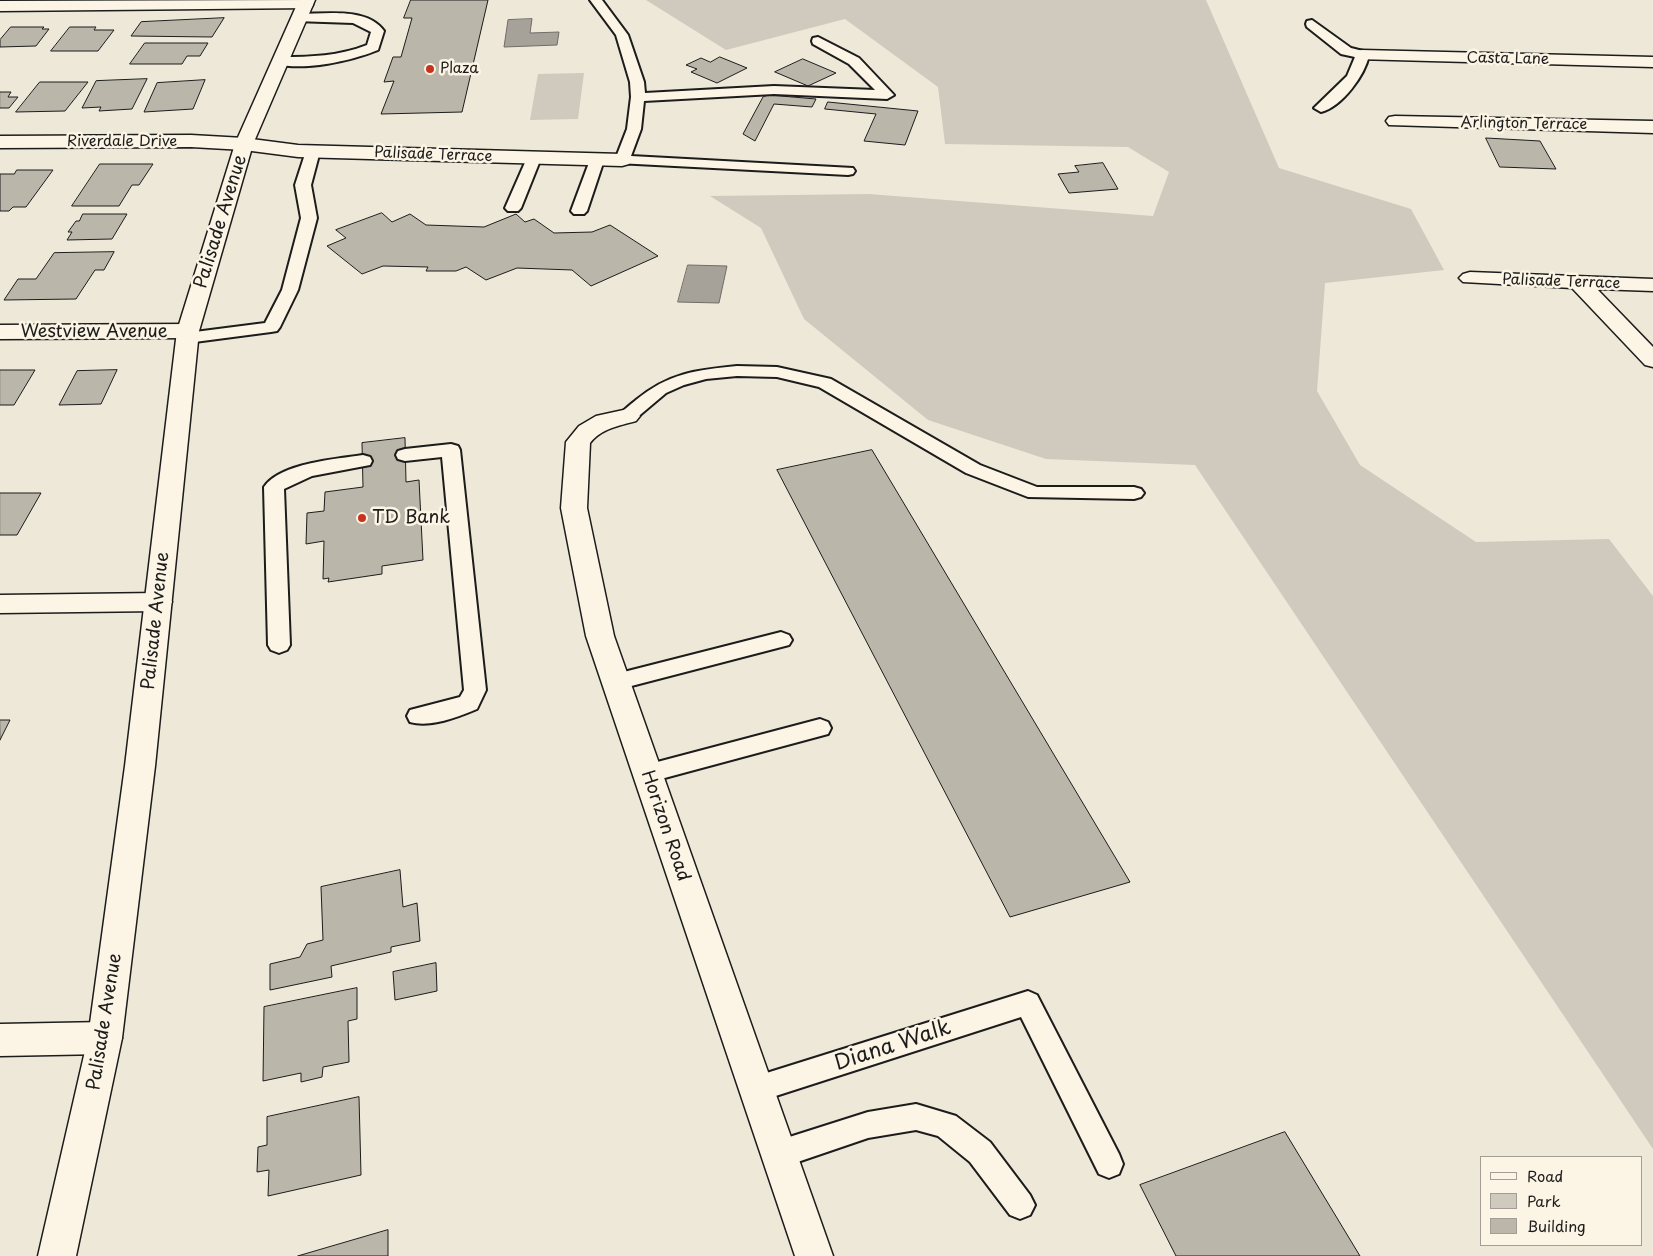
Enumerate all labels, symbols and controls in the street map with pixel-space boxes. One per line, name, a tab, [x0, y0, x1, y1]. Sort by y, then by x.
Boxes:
street label: Casta Lane	[1466, 49, 1550, 69]
place label: Plaza	[440, 60, 479, 78]
marker: Plaza	[424, 63, 436, 75]
street label: Arlington Terrace	[1461, 114, 1587, 134]
street label: Riverdale Drive	[67, 133, 177, 151]
street label: Palisade Terrace	[373, 144, 493, 166]
street label: Palisade Avenue	[190, 153, 252, 291]
street label: Palisade Terrace	[1501, 271, 1621, 293]
street label: Westview Avenue	[20, 321, 168, 343]
place label: TD Bank	[372, 507, 450, 529]
marker: TD Bank	[356, 512, 368, 524]
street label: Palisade Avenue	[138, 551, 174, 691]
street label: Horizon Road	[636, 768, 694, 884]
street label: Palisade Avenue	[83, 952, 127, 1092]
street label: Diana Walk	[832, 1015, 954, 1077]
legend	[1480, 1156, 1643, 1246]
text: Road	[1527, 1164, 1563, 1187]
text: Park	[1527, 1189, 1561, 1212]
text: Building	[1527, 1214, 1586, 1237]

